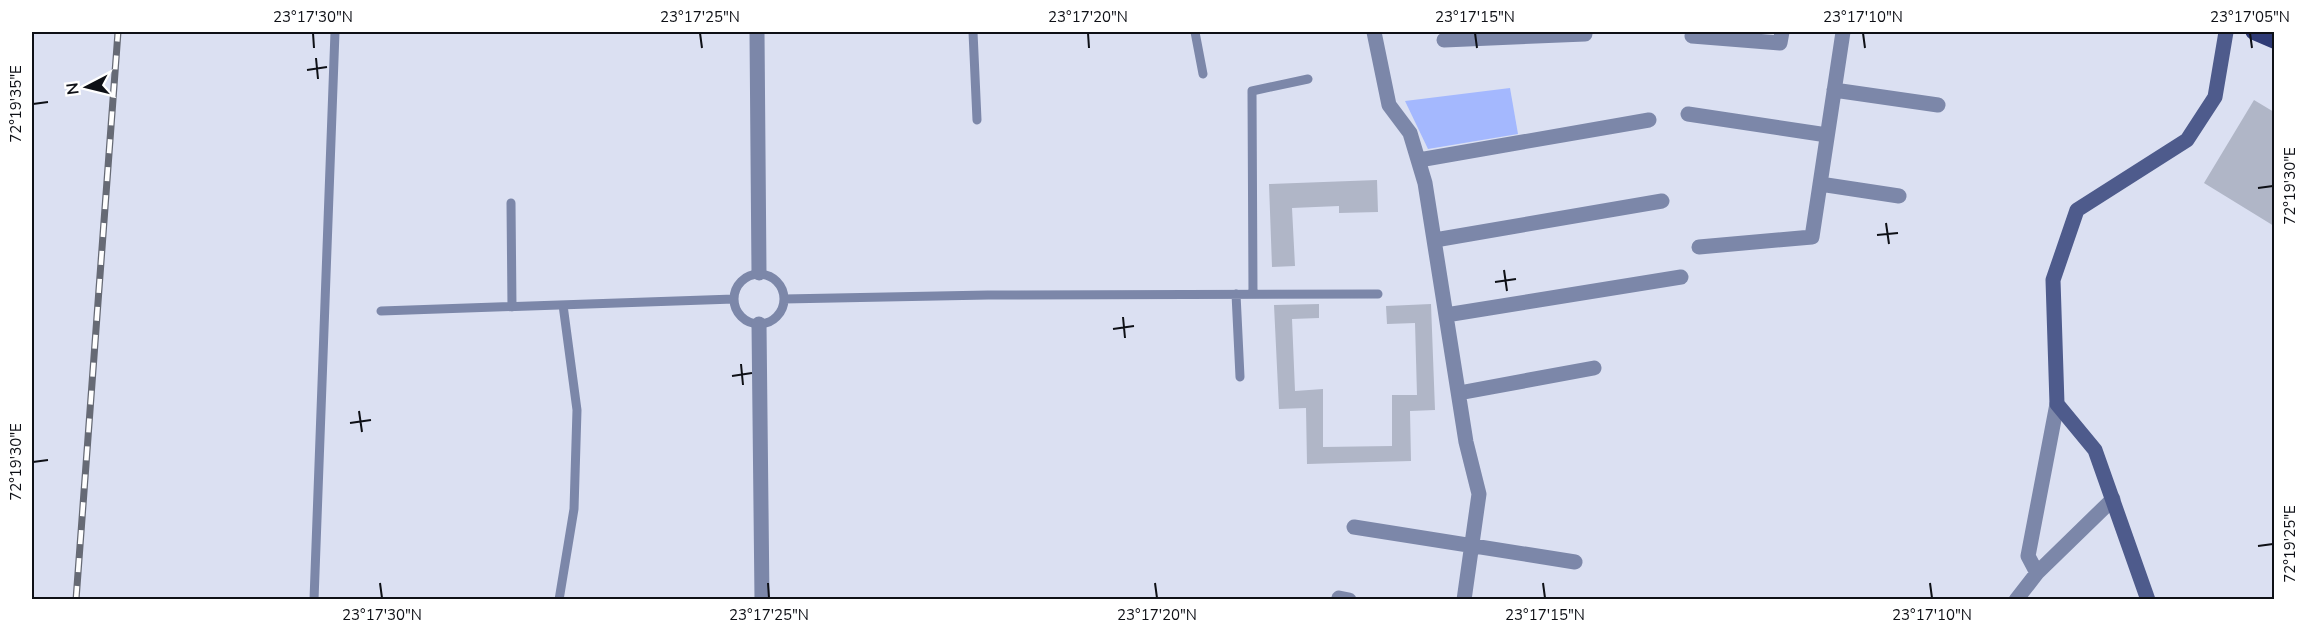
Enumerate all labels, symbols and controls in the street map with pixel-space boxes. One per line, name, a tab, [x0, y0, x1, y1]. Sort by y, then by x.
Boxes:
text: 23°17'30"N	[273, 7, 353, 27]
text: 23°17'25"N	[660, 7, 740, 27]
text: 23°17'20"N	[1048, 7, 1128, 27]
text: 23°17'15"N	[1435, 7, 1515, 27]
text: 23°17'10"N	[1823, 7, 1903, 27]
text: 23°17'05"N	[2210, 7, 2290, 27]
north arrow	[57, 57, 117, 117]
text: 72°19'35"E	[6, 65, 26, 143]
text: N	[61, 81, 85, 96]
text: 72°19'30"E	[2280, 147, 2300, 225]
text: 72°19'30"E	[6, 423, 26, 501]
text: 72°19'25"E	[2280, 505, 2300, 583]
text: 23°17'30"N	[342, 605, 422, 625]
text: 23°17'25"N	[729, 605, 809, 625]
text: 23°17'20"N	[1117, 605, 1197, 625]
text: 23°17'15"N	[1505, 605, 1585, 625]
text: 23°17'10"N	[1892, 605, 1972, 625]

